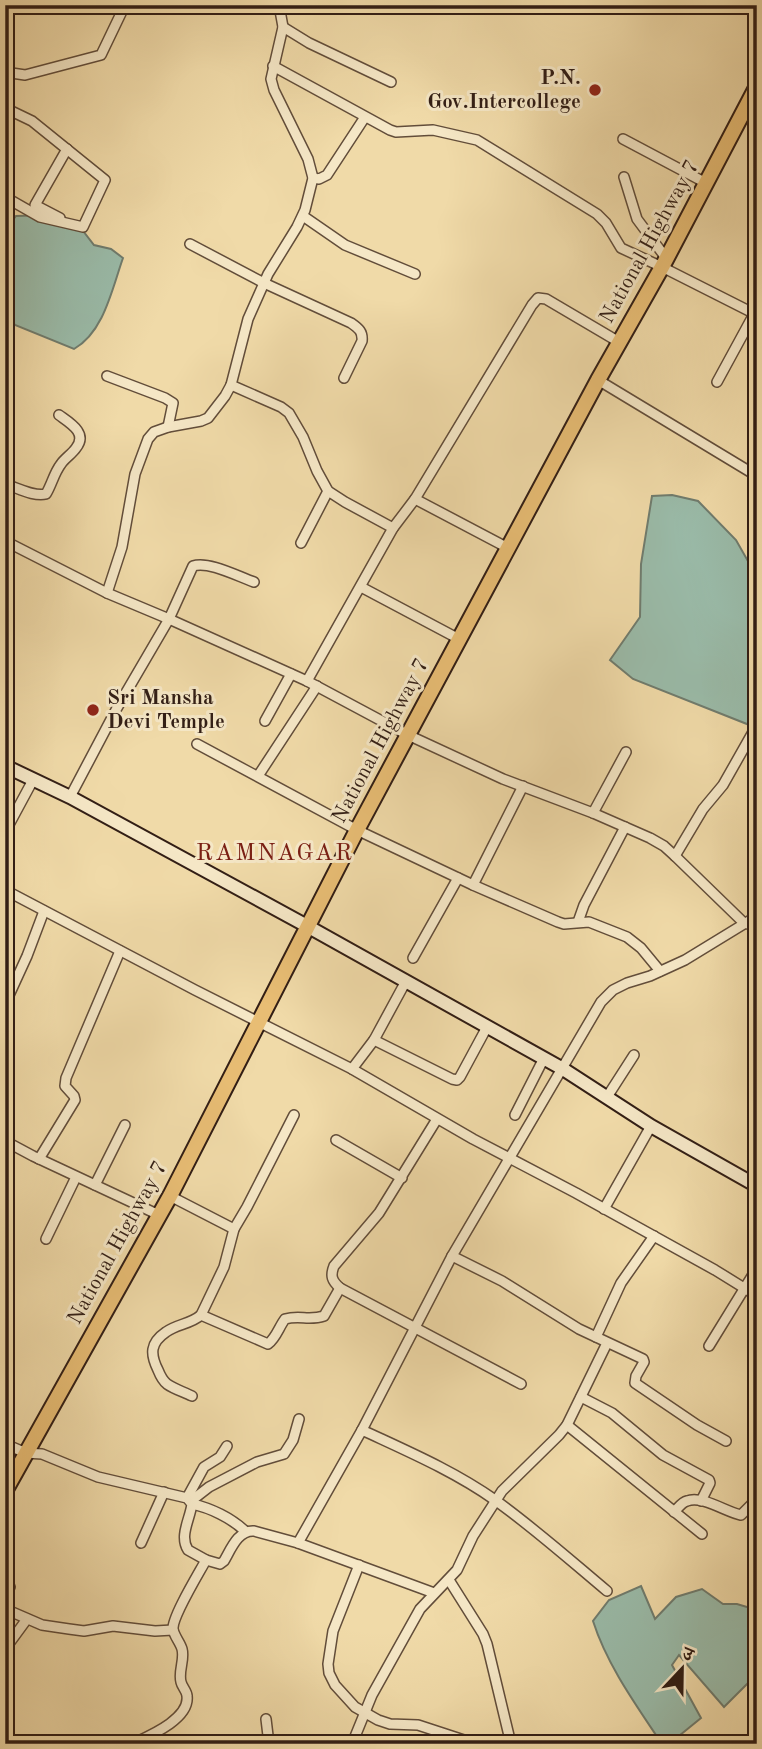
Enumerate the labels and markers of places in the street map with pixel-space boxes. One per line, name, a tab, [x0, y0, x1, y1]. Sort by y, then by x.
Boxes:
place label: P.N. Gov.Intercollege	[427, 68, 581, 113]
marker: P.N. Gov.Intercollege	[587, 82, 603, 98]
place label: Sri Mansha Devi Temple	[107, 688, 225, 733]
marker: Sri Mansha Devi Temple	[85, 702, 101, 718]

